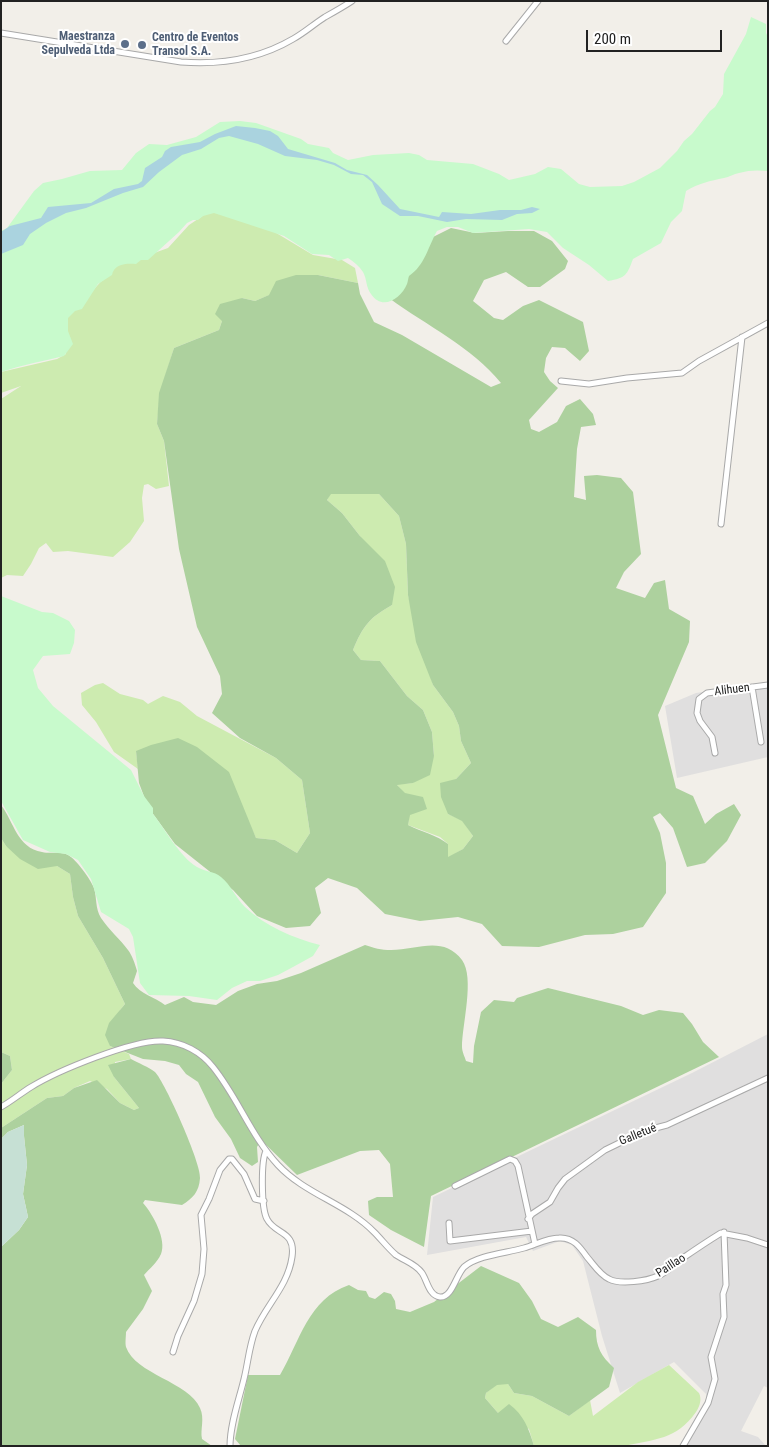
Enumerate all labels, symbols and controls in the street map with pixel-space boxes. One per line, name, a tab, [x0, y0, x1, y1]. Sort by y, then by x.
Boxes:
scale bar	[589, 20, 725, 52]
place label: Maestranza Sepulveda Ltda	[41, 30, 115, 58]
text: 200 m	[594, 30, 631, 48]
place label: Centro de Eventos Transol S.A.	[152, 31, 239, 59]
marker: Maestranza Sepulveda Ltda	[119, 38, 131, 50]
marker: Centro de Eventos Transol S.A.	[136, 39, 148, 51]
street label: Alihuen	[714, 681, 750, 699]
street label: Galletué	[617, 1121, 659, 1149]
street label: Paillao	[654, 1251, 688, 1281]

